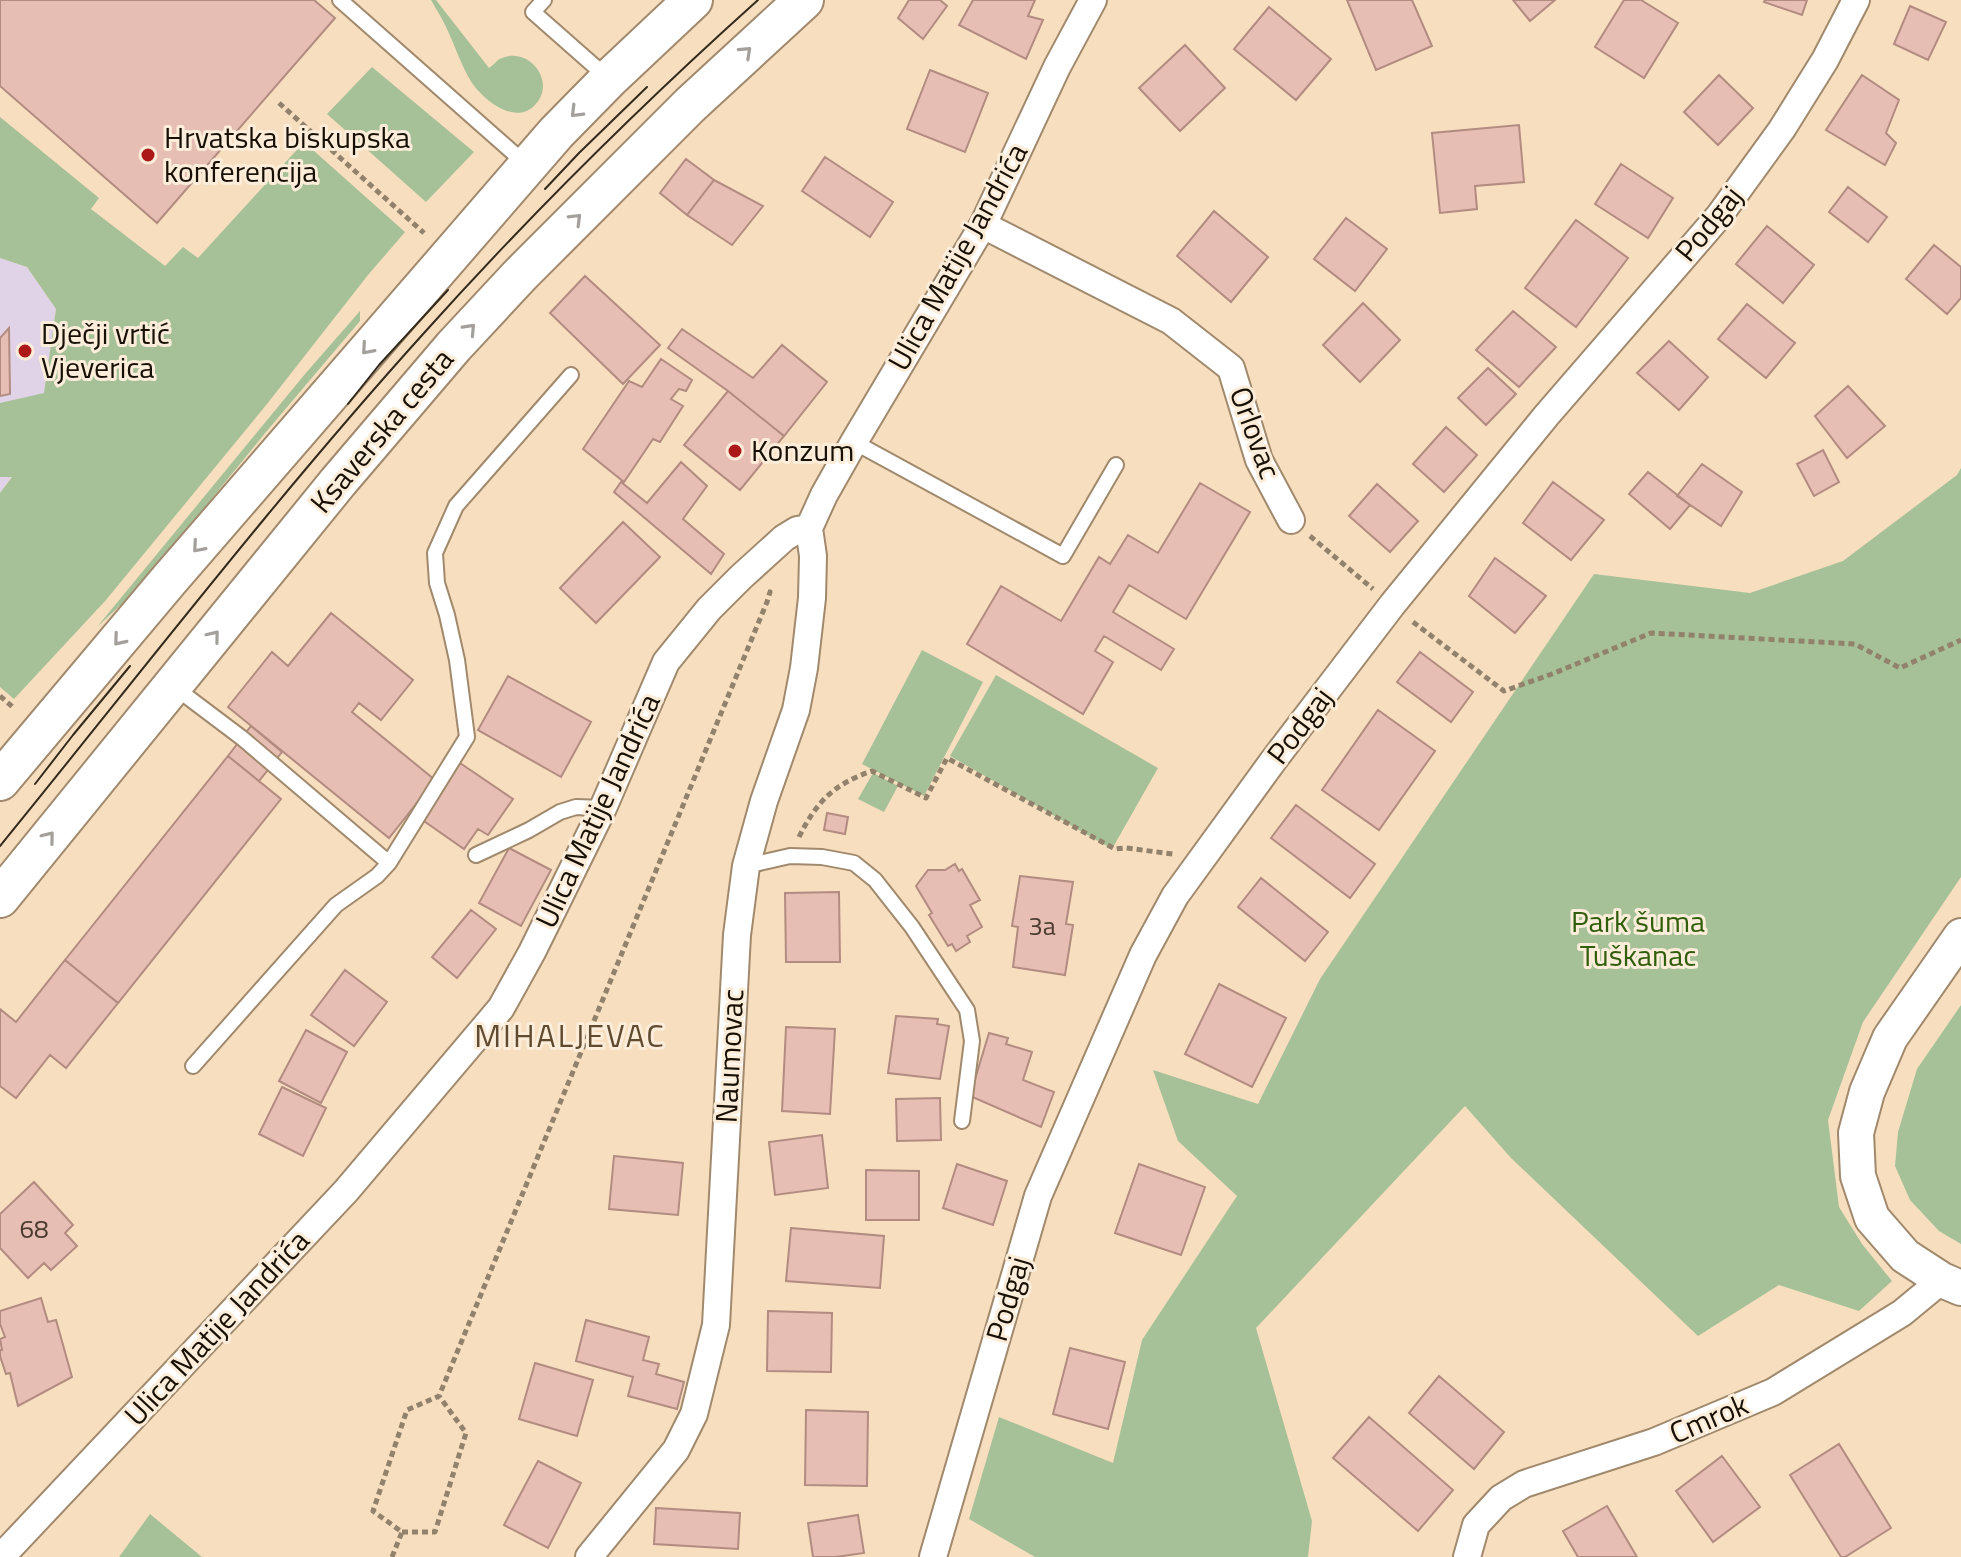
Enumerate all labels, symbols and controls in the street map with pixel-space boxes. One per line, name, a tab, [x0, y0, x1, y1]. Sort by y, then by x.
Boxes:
one-way arrow	[737, 47, 752, 61]
one-way arrow	[571, 103, 585, 117]
place label: Hrvatska biskupska konferencija	[164, 114, 410, 194]
street label: Ulica Matije Jandrića	[875, 134, 1039, 379]
marker: Hrvatska biskupska konferencija	[139, 146, 157, 164]
street label: Podgaj	[1663, 175, 1753, 271]
one-way arrow	[567, 214, 581, 228]
place label: Dječji vrtić Vjeverica	[41, 310, 170, 390]
one-way arrow	[460, 324, 475, 338]
street label: Ksaverska cesta	[298, 338, 464, 523]
one-way arrow	[362, 340, 377, 354]
marker: Dječji vrtić Vjeverica	[16, 342, 34, 360]
street label: Orlovac	[1218, 380, 1294, 485]
place label: Konzum	[751, 427, 854, 473]
marker: Konzum	[726, 442, 744, 460]
one-way arrow	[193, 537, 208, 552]
one-way arrow	[114, 630, 128, 645]
one-way arrow	[204, 630, 218, 645]
street label: Podgaj	[1255, 677, 1344, 774]
street label: Ulica Matije Jandrića	[523, 686, 672, 935]
one-way arrow	[39, 832, 54, 847]
park label: Park šuma Tuškanac	[1571, 898, 1705, 978]
house number: 3a	[1028, 906, 1056, 945]
street label: Naumovac	[703, 988, 755, 1124]
district label: MIHALJEVAC	[474, 1011, 666, 1059]
house number: 68	[19, 1209, 49, 1248]
street label: Ulica Matije Jandrića	[113, 1219, 320, 1436]
street label: Podgaj	[973, 1251, 1041, 1347]
street label: Cmrok	[1662, 1381, 1755, 1455]

